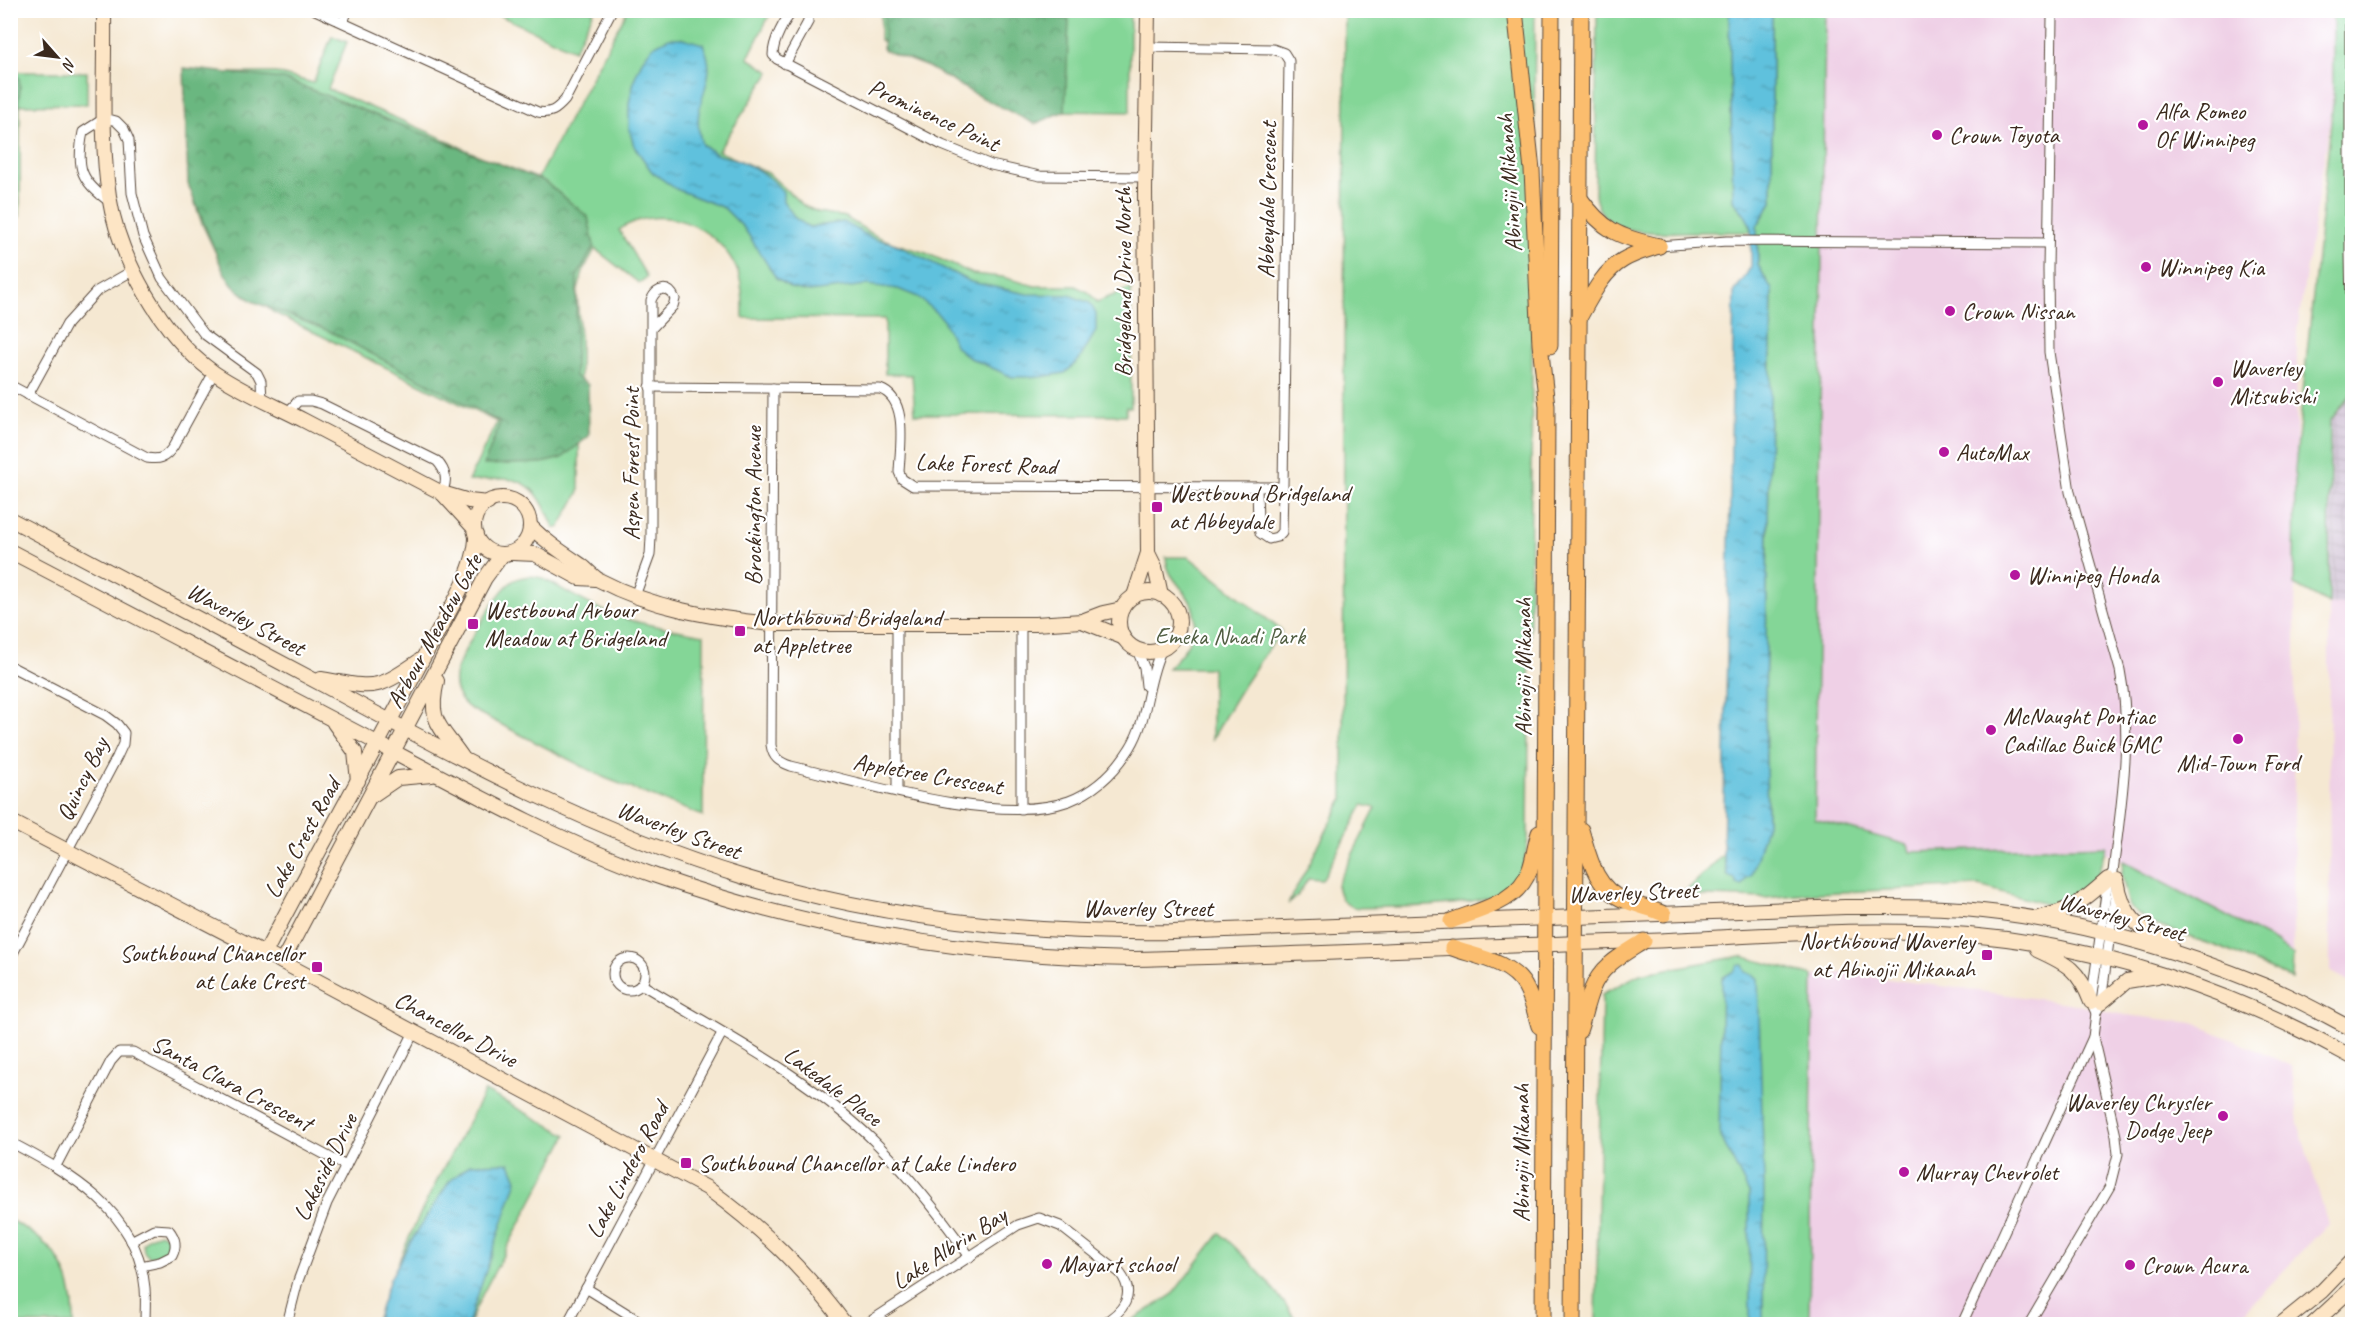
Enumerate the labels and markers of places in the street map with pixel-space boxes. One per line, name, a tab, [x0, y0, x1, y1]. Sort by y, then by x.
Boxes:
place label: Alfa Romeo Of Winnipeg	[2155, 96, 2257, 154]
marker: Alfa Romeo Of Winnipeg	[2136, 118, 2150, 132]
place label: Crown Toyota	[1949, 120, 2061, 150]
marker: Crown Toyota	[1930, 128, 1944, 142]
place label: Winnipeg Kia	[2158, 252, 2265, 282]
marker: Winnipeg Kia	[2139, 260, 2153, 274]
place label: Crown Nissan	[1962, 296, 2076, 326]
marker: Crown Nissan	[1943, 304, 1957, 318]
place label: Waverley Mitsubishi	[2230, 353, 2318, 411]
marker: Waverley Mitsubishi	[2211, 375, 2225, 389]
place label: AutoMax	[1956, 437, 2030, 467]
marker: AutoMax	[1937, 445, 1951, 459]
place label: Westbound Bridgeland at Abbeydale	[1169, 478, 1353, 536]
marker: Westbound Bridgeland at Abbeydale	[1150, 500, 1164, 514]
place label: Winnipeg Honda	[2027, 560, 2160, 590]
marker: Winnipeg Honda	[2008, 568, 2022, 582]
place label: Westbound Arbour Meadow at Bridgeland	[485, 595, 670, 653]
place label: Northbound Bridgeland at Appletree	[752, 602, 945, 660]
marker: Westbound Arbour Meadow at Bridgeland	[466, 617, 480, 631]
marker: Northbound Bridgeland at Appletree	[733, 624, 747, 638]
place label: McNaught Pontiac Cadillac Buick GMC	[2003, 701, 2163, 759]
marker: McNaught Pontiac Cadillac Buick GMC	[1984, 723, 1998, 737]
marker: Mid-Town Ford	[2231, 732, 2245, 746]
place label: Mid-Town Ford	[2177, 748, 2303, 778]
place label: Northbound Waverley at Abinojii Mikanah	[1799, 926, 1977, 984]
place label: Southbound Chancellor at Lake Crest	[119, 938, 307, 996]
marker: Northbound Waverley at Abinojii Mikanah	[1980, 948, 1994, 962]
marker: Southbound Chancellor at Lake Crest	[310, 960, 324, 974]
place label: Waverley Chrysler Dodge Jeep	[2066, 1087, 2213, 1145]
marker: Waverley Chrysler Dodge Jeep	[2216, 1109, 2230, 1123]
place label: Southbound Chancellor at Lake Lindero	[698, 1148, 1017, 1178]
marker: Southbound Chancellor at Lake Lindero	[679, 1156, 693, 1170]
place label: Murray Chevrolet	[1916, 1157, 2060, 1187]
marker: Murray Chevrolet	[1897, 1165, 1911, 1179]
place label: Mayart school	[1059, 1249, 1179, 1279]
place label: Crown Acura	[2142, 1250, 2250, 1280]
marker: Mayart school	[1040, 1257, 1054, 1271]
marker: Crown Acura	[2123, 1258, 2137, 1272]

